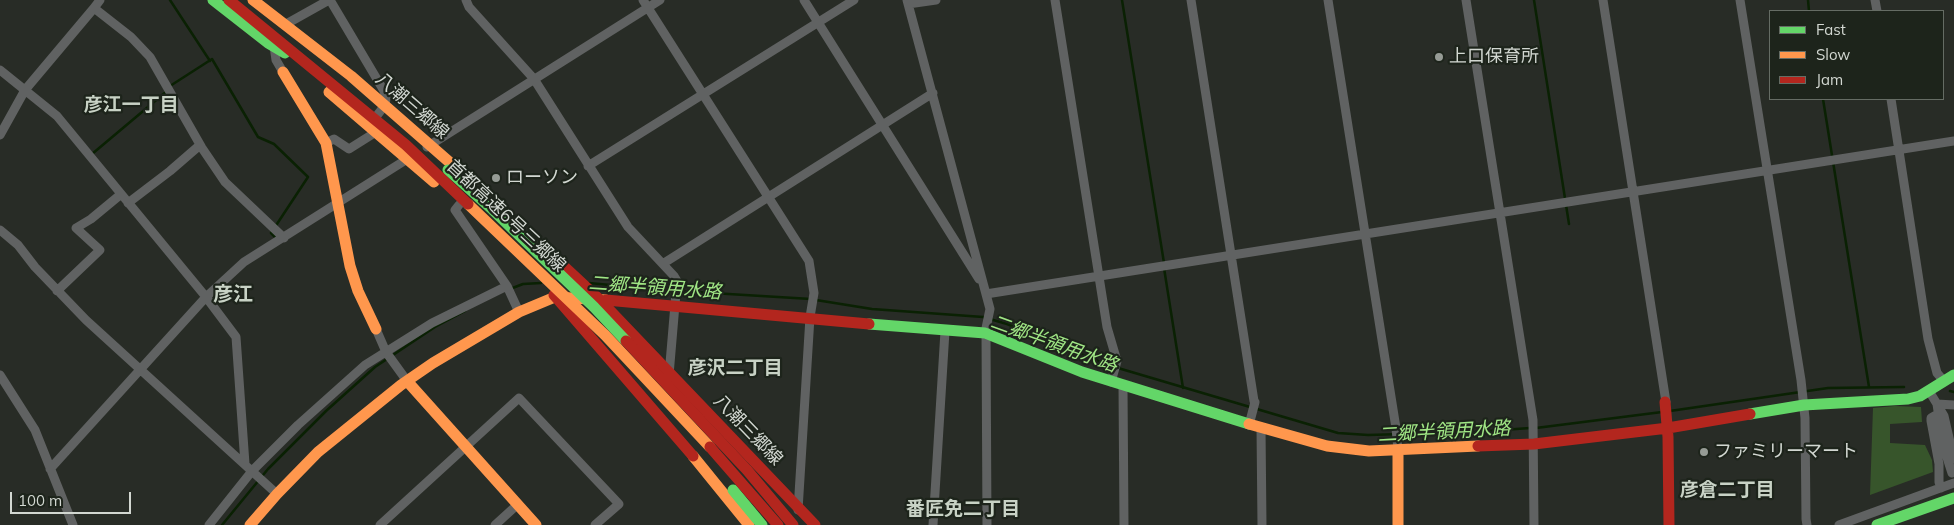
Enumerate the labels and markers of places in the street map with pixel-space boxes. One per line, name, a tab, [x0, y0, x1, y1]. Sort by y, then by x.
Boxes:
place label: 上口保育所	[1449, 46, 1539, 68]
marker: 上口保育所	[1433, 51, 1445, 63]
place label: ローソン	[506, 167, 578, 189]
marker: ローソン	[490, 172, 502, 184]
place label: ファミリーマート	[1714, 441, 1858, 463]
marker: ファミリーマート	[1698, 446, 1710, 458]

